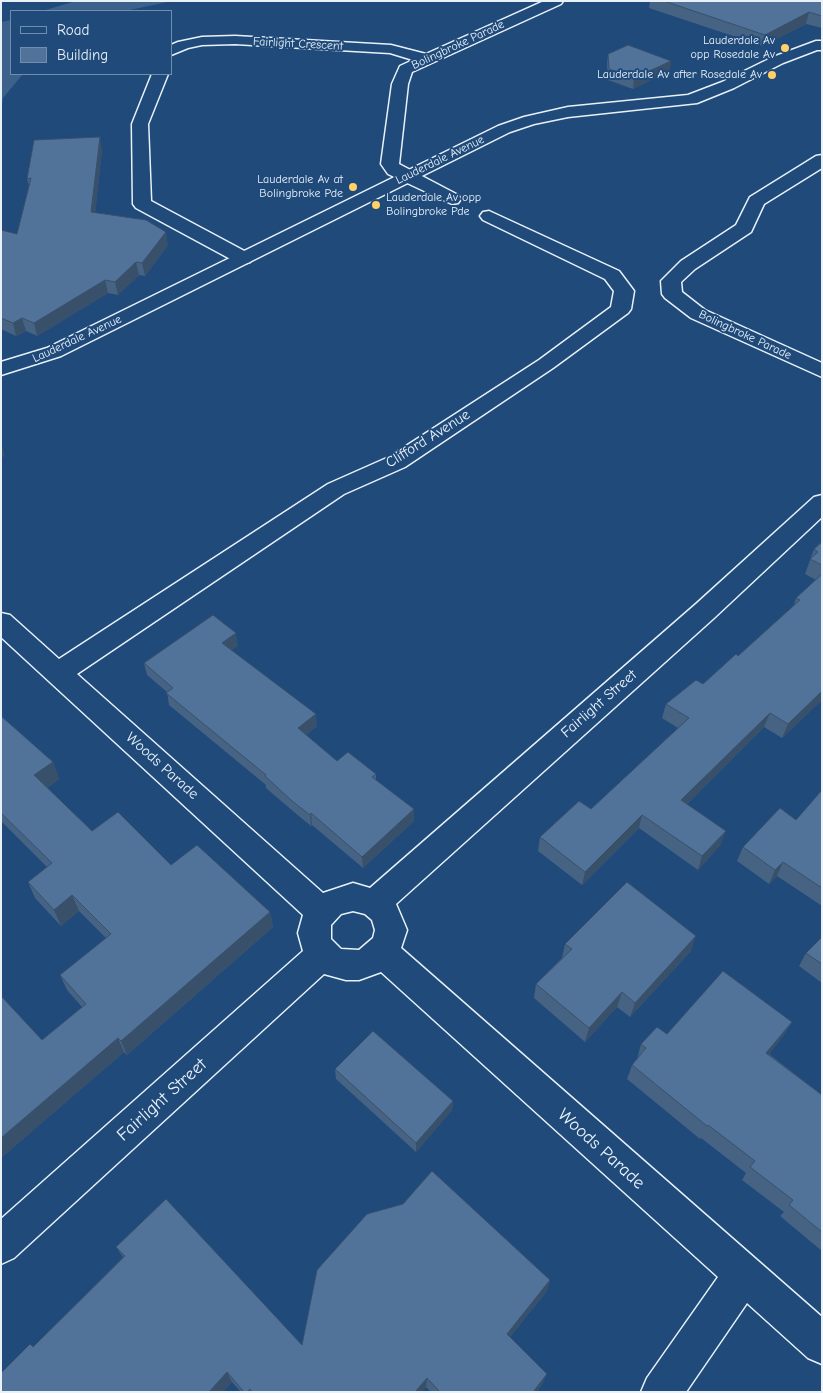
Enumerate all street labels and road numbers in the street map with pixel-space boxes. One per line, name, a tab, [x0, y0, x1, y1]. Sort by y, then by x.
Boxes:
street label: Bolingbroke Parade	[409, 17, 507, 73]
street label: Fairlight Crescent	[253, 34, 343, 54]
street label: Lauderdale Avenue	[393, 132, 487, 188]
street label: Bolingbroke Parade	[696, 307, 794, 363]
street label: Lauderdale Avenue	[30, 312, 124, 366]
street label: Clifford Avenue	[382, 406, 474, 472]
street label: Fairlight Street	[557, 666, 641, 742]
street label: Woods Parade	[122, 729, 202, 803]
street label: Fairlight Street	[113, 1054, 211, 1146]
street label: Woods Parade	[553, 1104, 649, 1194]

